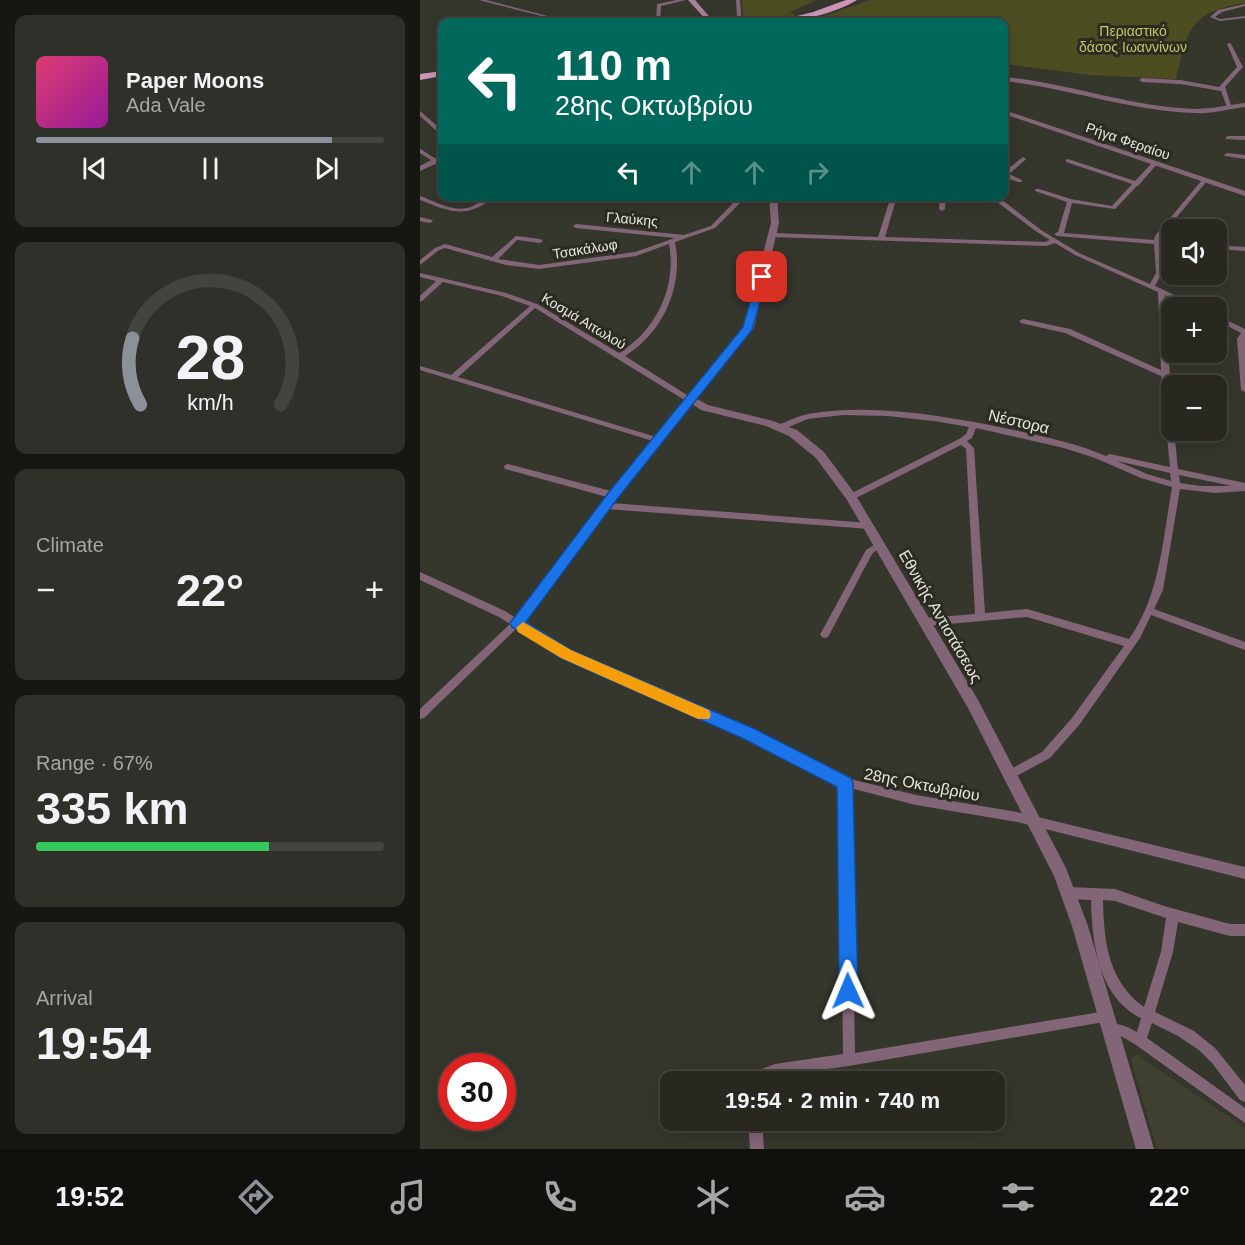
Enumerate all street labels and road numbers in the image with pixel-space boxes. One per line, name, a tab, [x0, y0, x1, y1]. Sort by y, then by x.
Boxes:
street label: Ρήγα Φεραίου	[1084, 119, 1172, 163]
street label: Γλαύκης	[606, 209, 659, 229]
street label: Τσακάλωφ	[551, 236, 619, 262]
street label: Κοσμά Αιτωλού	[539, 290, 629, 352]
street label: Νέστορα	[987, 406, 1051, 437]
street label: Εθνικής Αντιστάσεως	[896, 547, 986, 686]
street label: 28ης Οκτωβρίου	[863, 765, 981, 804]

